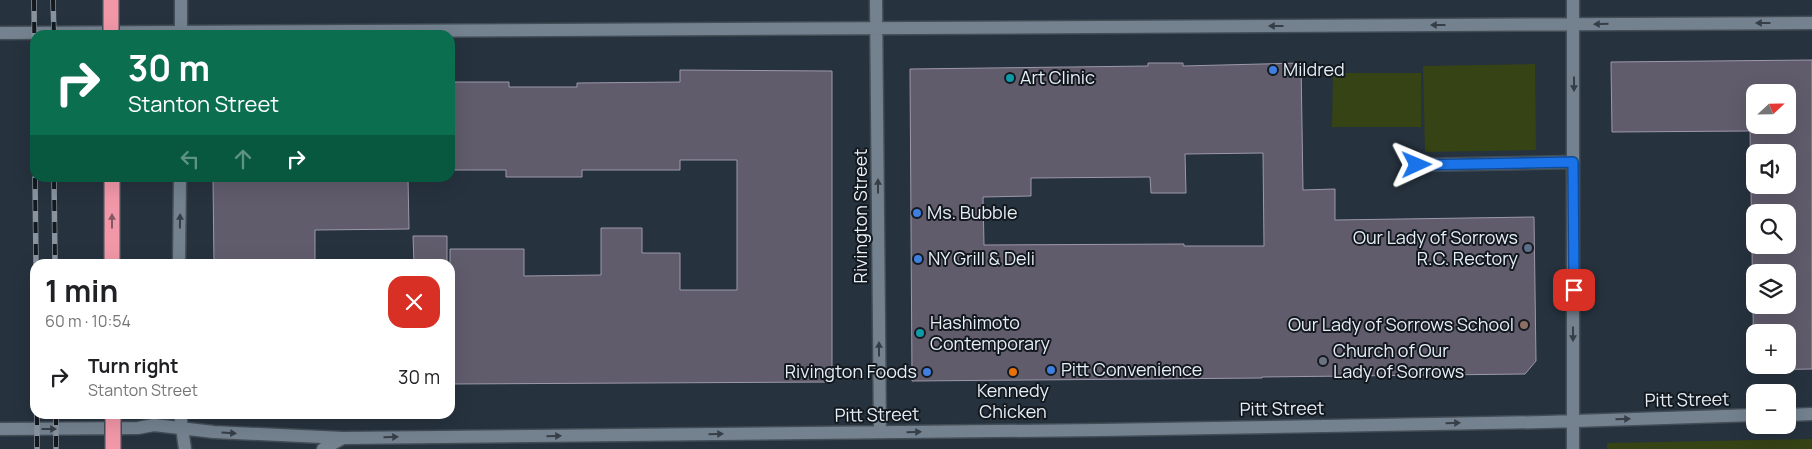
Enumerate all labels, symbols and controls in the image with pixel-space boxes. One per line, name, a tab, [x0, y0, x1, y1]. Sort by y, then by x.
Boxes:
one-way arrow	[1755, 19, 1771, 27]
one-way arrow	[1593, 20, 1609, 28]
one-way arrow	[1430, 21, 1446, 29]
one-way arrow	[1268, 22, 1284, 30]
text: 30 m	[128, 44, 210, 92]
icon: right	[45, 50, 110, 115]
place label: Mildred	[1283, 57, 1345, 81]
marker: Mildred	[1267, 64, 1279, 76]
place label: Art Clinic	[1020, 65, 1095, 89]
marker: Art Clinic	[1004, 72, 1016, 84]
one-way arrow	[1570, 76, 1578, 92]
north arrow	[1746, 84, 1796, 134]
map controls	[1746, 84, 1796, 434]
text: Stanton Street	[128, 89, 279, 119]
position arrow	[1390, 138, 1442, 190]
button: sound	[1746, 144, 1796, 194]
icon: left	[176, 145, 204, 173]
icon: ahead	[229, 145, 257, 173]
icon: right	[282, 145, 310, 173]
street label: Rivington Street	[848, 149, 872, 283]
one-way arrow	[874, 178, 882, 194]
place label: Ms. Bubble	[927, 200, 1018, 224]
button: search	[1746, 204, 1796, 254]
marker: Ms. Bubble	[911, 207, 923, 219]
one-way arrow	[108, 212, 116, 228]
one-way arrow	[176, 212, 184, 228]
place label: Our Lady of Sorrows R.C. Rectory	[1353, 225, 1519, 270]
marker: Our Lady of Sorrows R.C. Rectory	[1522, 242, 1534, 254]
place label: NY Grill & Deli	[928, 246, 1035, 270]
marker: NY Grill & Deli	[912, 253, 924, 265]
button: layers	[1746, 264, 1796, 314]
pin	[1553, 269, 1595, 311]
text: 1 min	[45, 270, 118, 311]
button: close	[388, 276, 440, 328]
icon: arrive	[1560, 276, 1588, 304]
text: 60 m · 10:54	[45, 310, 131, 332]
place label: Hashimoto Contemporary	[930, 310, 1050, 355]
place label: Our Lady of Sorrows School	[1288, 312, 1514, 336]
marker: Our Lady of Sorrows School	[1518, 319, 1530, 331]
button: +	[1746, 324, 1796, 374]
one-way arrow	[1569, 326, 1577, 342]
marker: Hashimoto Contemporary	[914, 327, 926, 339]
place label: Church of Our Lady of Sorrows	[1333, 338, 1464, 383]
one-way arrow	[875, 340, 883, 356]
text: Turn right	[88, 353, 178, 379]
marker: Church of Our Lady of Sorrows	[1317, 355, 1329, 367]
place label: Pitt Convenience	[1061, 357, 1202, 381]
place label: Rivington Foods	[785, 359, 917, 383]
icon: right	[45, 363, 73, 391]
text: 30 m	[398, 364, 440, 390]
marker: Pitt Convenience	[1045, 364, 1057, 376]
marker: Rivington Foods	[921, 366, 933, 378]
marker: Kennedy Chicken	[1007, 366, 1019, 378]
place label: Kennedy Chicken	[977, 378, 1050, 423]
text: Stanton Street	[88, 379, 198, 401]
button: −	[1746, 384, 1796, 434]
street label: Pitt Street	[1644, 386, 1730, 412]
street label: Pitt Street	[1239, 395, 1325, 421]
street label: Pitt Street	[834, 401, 920, 427]
one-way arrow	[1615, 415, 1631, 423]
one-way arrow	[1445, 419, 1461, 427]
one-way arrow	[41, 425, 57, 433]
one-way arrow	[906, 428, 922, 436]
one-way arrow	[222, 429, 238, 437]
one-way arrow	[709, 430, 725, 438]
one-way arrow	[546, 432, 562, 440]
one-way arrow	[384, 433, 400, 441]

